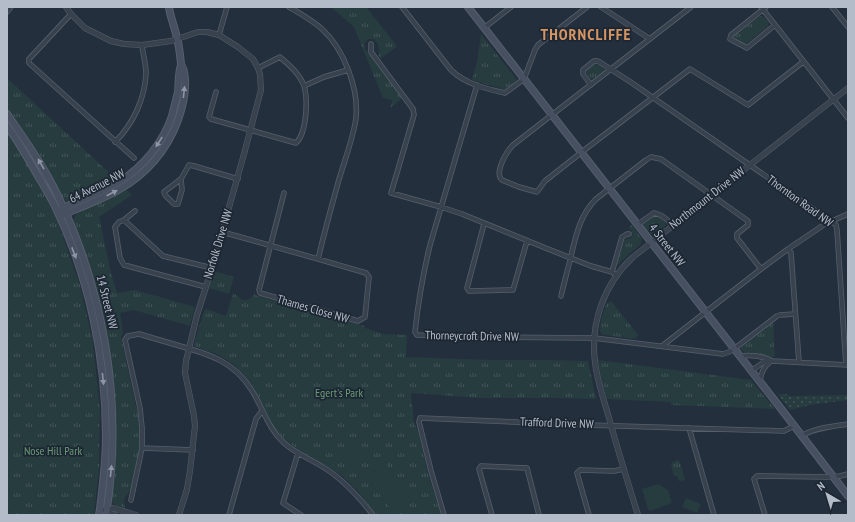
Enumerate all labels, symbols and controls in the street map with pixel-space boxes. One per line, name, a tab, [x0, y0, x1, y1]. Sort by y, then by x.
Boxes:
district label: THORNCLIFFE	[541, 24, 631, 44]
one-way arrow	[181, 86, 187, 98]
one-way arrow	[155, 137, 163, 147]
one-way arrow	[37, 158, 44, 170]
street label: Northmount Drive NW	[666, 163, 748, 232]
street label: 64 Avenue NW	[66, 165, 127, 206]
street label: Thornton Road NW	[764, 172, 836, 230]
one-way arrow	[106, 190, 117, 197]
street label: Norfolk Drive NW	[200, 207, 235, 280]
street label: 4 Street NW	[646, 220, 689, 269]
one-way arrow	[71, 247, 77, 259]
street label: 14 Street NW	[94, 273, 121, 330]
street label: Thames Close NW	[275, 291, 351, 326]
street label: Thorneycroft Drive NW	[425, 327, 519, 344]
one-way arrow	[99, 373, 106, 385]
park label: Egert's Park	[315, 385, 363, 400]
street label: Trafford Drive NW	[520, 414, 594, 431]
park label: Nose Hill Park	[24, 443, 82, 458]
one-way arrow	[107, 465, 114, 478]
north arrow	[807, 474, 847, 514]
text: N	[814, 479, 828, 493]

